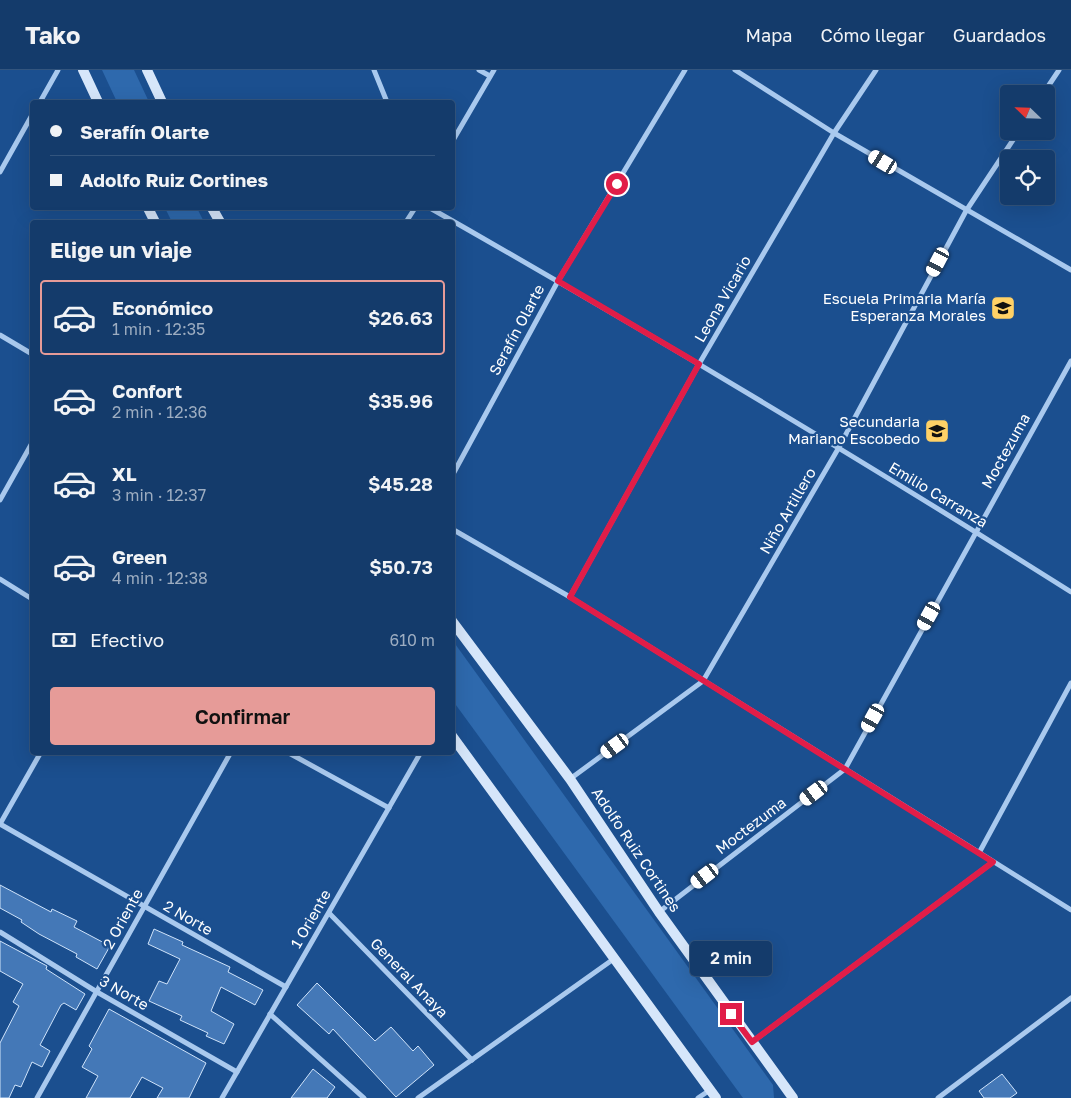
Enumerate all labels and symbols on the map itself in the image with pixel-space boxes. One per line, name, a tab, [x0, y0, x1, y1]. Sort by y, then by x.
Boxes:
north arrow	[1000, 85, 1055, 140]
car	[866, 148, 899, 176]
route start	[606, 173, 628, 195]
car	[924, 245, 951, 279]
street label: Leona Vicario	[690, 252, 754, 345]
street label: Serafín Olarte	[485, 281, 548, 378]
place label: Escuela Primaria María Esperanza Morales	[823, 289, 986, 324]
school or university icon: Escuela Primaria María Esperanza Morales	[990, 295, 1016, 321]
street label: Moctezuma	[977, 410, 1033, 491]
place label: Secundaria Mariano Escobedo	[788, 412, 920, 447]
school or university icon: Secundaria Mariano Escobedo	[924, 418, 950, 444]
street label: Emilio Carranza	[886, 458, 991, 531]
street label: Niño Artillero	[755, 464, 819, 557]
car	[915, 599, 942, 633]
car	[859, 701, 886, 735]
car	[598, 731, 631, 761]
car	[797, 778, 830, 808]
street label: Adolfo Ruiz Cortines	[588, 784, 685, 915]
street label: Moctezuma	[712, 793, 789, 857]
car	[688, 861, 721, 891]
street label: 2 Oriente	[98, 885, 146, 952]
street label: 1 Oriente	[286, 886, 334, 951]
street label: 2 Norte	[161, 896, 217, 939]
street label: General Anaya	[367, 934, 452, 1021]
callout: 2 min	[690, 942, 772, 976]
street label: 3 Norte	[97, 971, 153, 1014]
route end	[720, 1003, 742, 1025]

